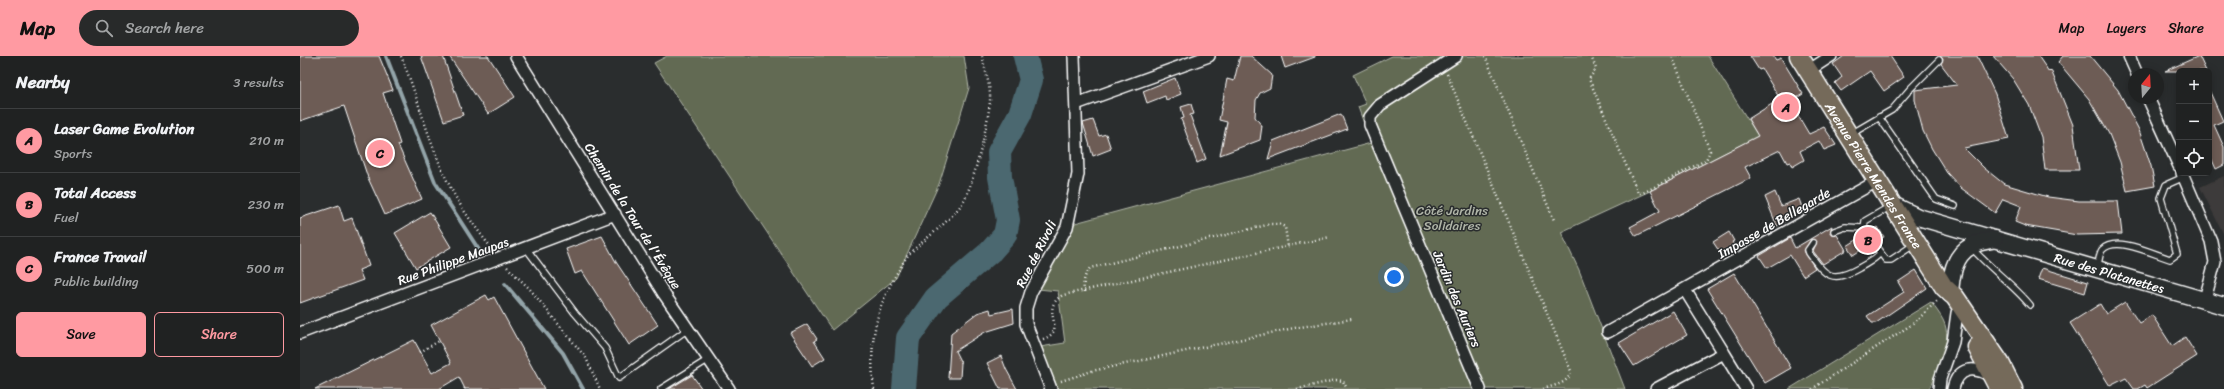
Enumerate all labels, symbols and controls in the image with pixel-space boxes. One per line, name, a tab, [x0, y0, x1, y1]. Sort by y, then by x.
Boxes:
search box	[79, 10, 359, 46]
text: Map	[20, 12, 55, 45]
text: Search here	[125, 15, 204, 41]
text: Map	[2059, 16, 2084, 41]
text: Layers	[2106, 16, 2146, 41]
text: Share	[2168, 16, 2204, 41]
icon: search	[93, 17, 115, 39]
text: Nearby	[16, 67, 70, 97]
north arrow	[2128, 68, 2164, 104]
map controls	[2176, 68, 2212, 176]
button: +	[2176, 68, 2212, 104]
text: 3 results	[233, 71, 284, 94]
pin: A	[1773, 92, 1799, 122]
street label: Avenue Pierre Mendes France	[1819, 97, 1929, 254]
button: −	[2176, 104, 2212, 140]
text: Laser Game Evolution	[54, 116, 194, 142]
text: A	[25, 129, 33, 152]
text: 210 m	[249, 129, 284, 152]
pin: C	[367, 138, 393, 168]
street label: Chemin de la Tour de l'Évêque	[578, 138, 688, 294]
button: locate	[2176, 140, 2212, 176]
text: Sports	[54, 142, 92, 165]
text: Total Access	[54, 180, 136, 206]
street label: Impasse de Bellegarde	[1712, 181, 1835, 265]
text: B	[25, 193, 33, 216]
text: 230 m	[248, 193, 284, 216]
park label: Côté Jardins Solidaires	[1416, 199, 1488, 237]
text: Fuel	[54, 206, 78, 229]
street label: Rue de Rivoli	[1009, 216, 1063, 292]
pin: B	[1855, 225, 1881, 255]
street label: Rue Philippe Maupas	[394, 230, 512, 292]
text: France Travail	[54, 244, 147, 270]
street label: Jardin des Auriers	[1426, 246, 1488, 351]
street label: Rue des Platanettes	[2051, 246, 2168, 300]
text: C	[25, 257, 33, 280]
text: 500 m	[246, 257, 284, 280]
your location	[1384, 267, 1404, 287]
text: Public building	[54, 270, 139, 293]
button: Save	[16, 312, 146, 357]
button: Share	[154, 312, 284, 357]

